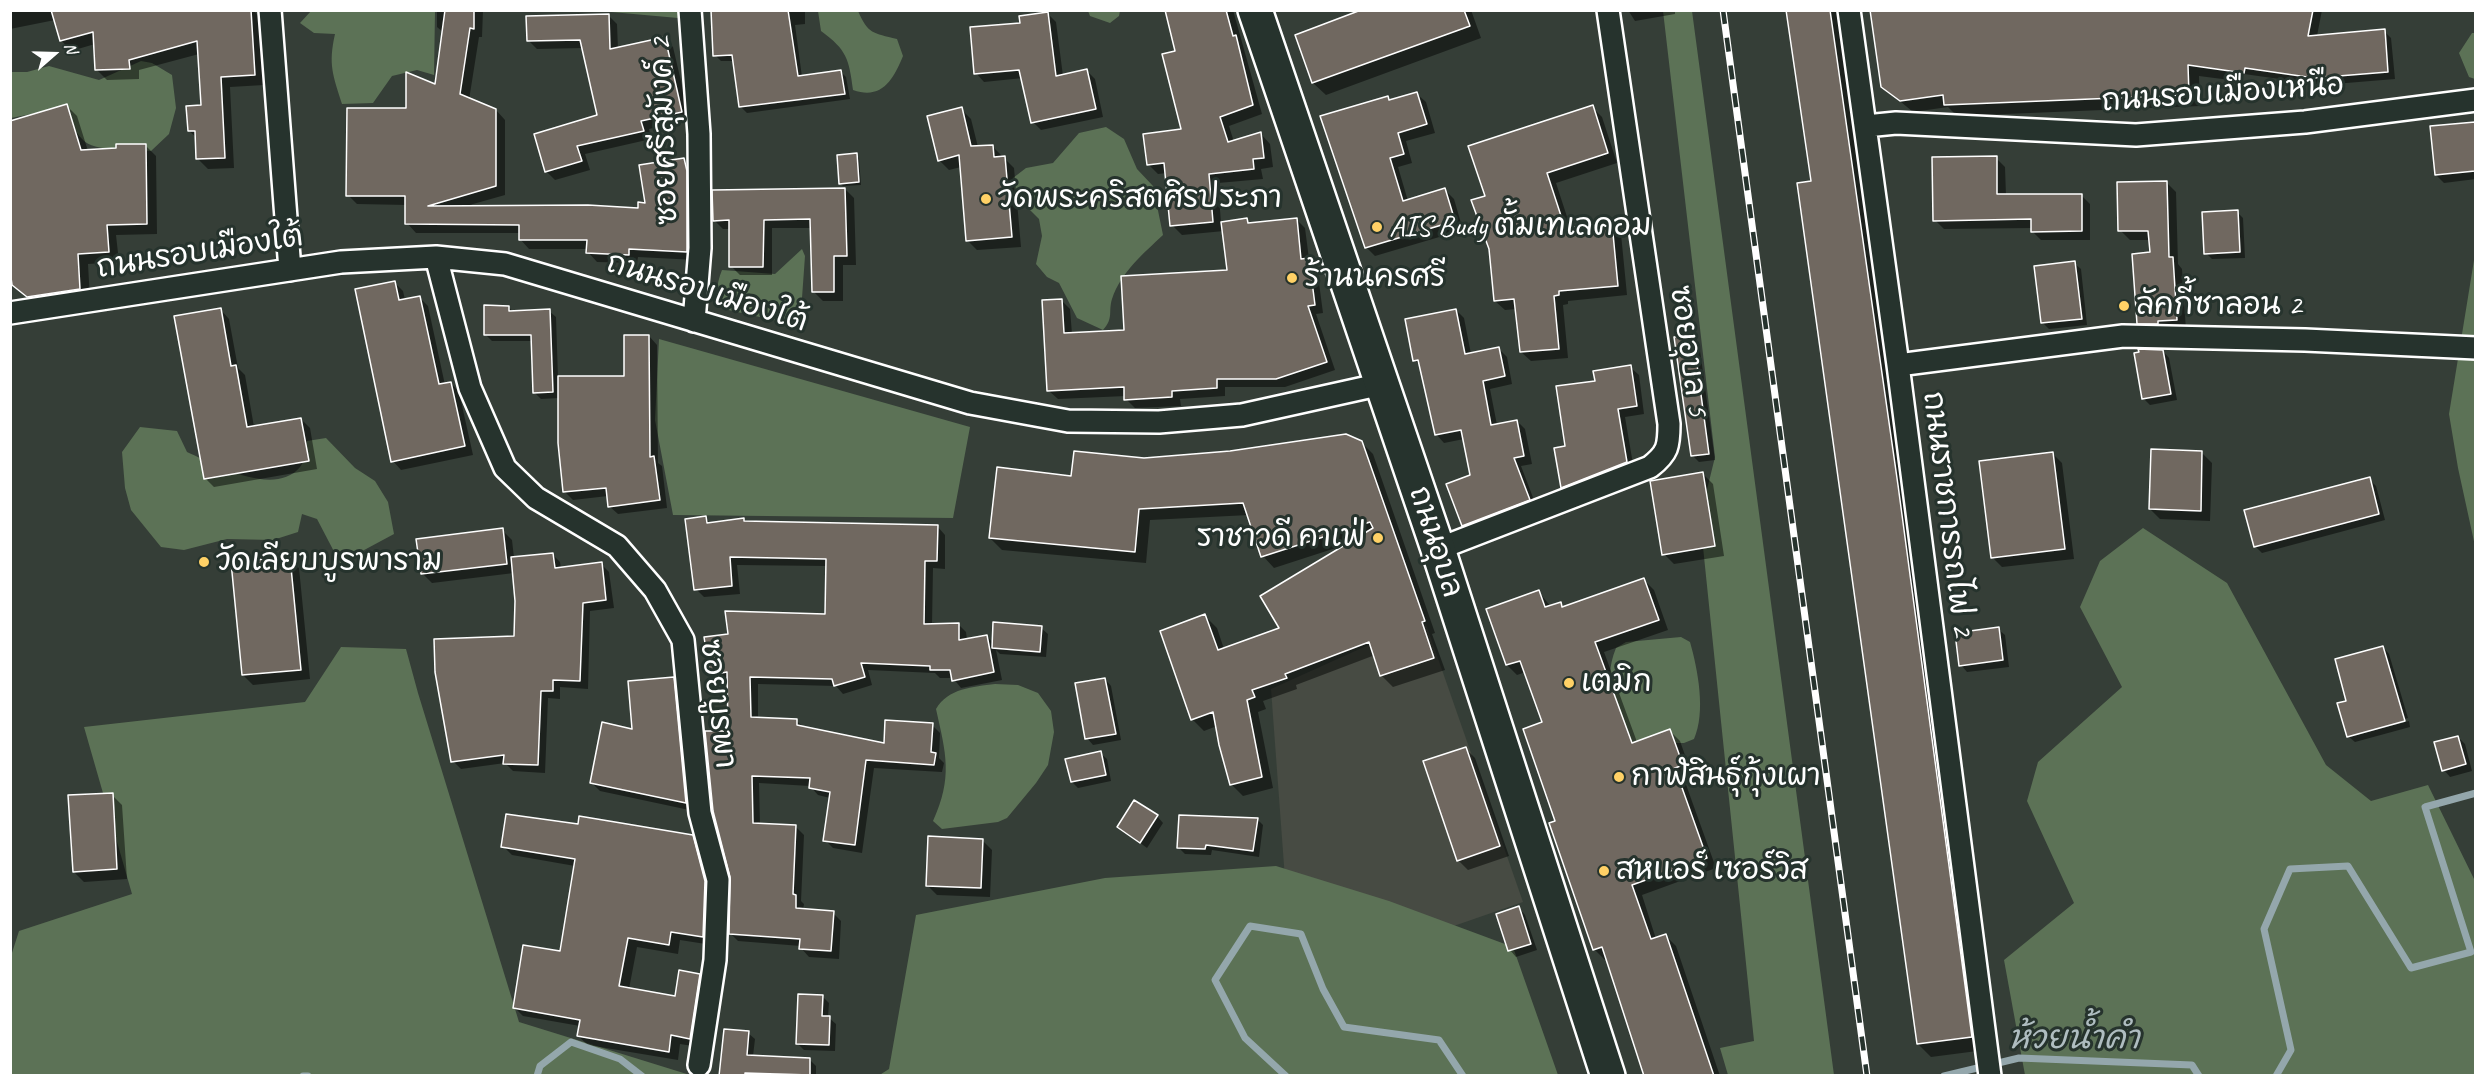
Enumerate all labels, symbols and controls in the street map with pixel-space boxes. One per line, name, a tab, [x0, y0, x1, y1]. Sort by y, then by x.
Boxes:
north arrow	[24, 24, 84, 84]
street label: ซอยศรีสุมังค์ 2	[644, 37, 686, 225]
text: N	[60, 40, 82, 56]
street label: ถนนรอบเมืองเหนือ	[2101, 68, 2345, 120]
place label: วัดพระคริสตศิรประภา	[998, 181, 1282, 217]
marker: วัดพระคริสตศิรประภา	[979, 192, 993, 206]
place label: AIS Budy ตั้มเทเลคอม	[1389, 209, 1651, 245]
street label: ถนนรอบเมืองใต้	[94, 219, 306, 287]
marker: AIS Budy ตั้มเทเลคอม	[1370, 220, 1384, 234]
street label: ถนนรอบเมืองใต้	[602, 245, 812, 341]
place label: ร้านนครศรี	[1304, 260, 1446, 296]
marker: ร้านนครศรี	[1285, 271, 1299, 285]
street label: ซอยอุบล 5	[1661, 283, 1715, 419]
place label: ลัคกี้ซาลอน 2	[2136, 288, 2301, 324]
marker: ลัคกี้ซาลอน 2	[2117, 299, 2131, 313]
street label: ถนนราชการรถไฟ 2	[1914, 390, 1980, 638]
street label: ถนนอุบล	[1400, 482, 1470, 602]
place label: ราชาวดี คาเฟ่	[1197, 520, 1366, 556]
marker: ราชาวดี คาเฟ่	[1371, 531, 1385, 545]
place label: วัดเลียบบูรพาราม	[216, 544, 442, 580]
marker: วัดเลียบบูรพาราม	[197, 555, 211, 569]
street label: ซอยบูรพา	[691, 638, 743, 770]
place label: เตมิก	[1581, 665, 1652, 701]
marker: เตมิก	[1562, 676, 1576, 690]
place label: กาฬสินธุ์กุ้งเผา	[1631, 759, 1821, 795]
marker: กาฬสินธุ์กุ้งเผา	[1612, 770, 1626, 784]
place label: สหแอร์ เซอร์วิส	[1616, 853, 1807, 889]
marker: สหแอร์ เซอร์วิส	[1597, 864, 1611, 878]
water label: ห้วยน้ำคำ	[2008, 1021, 2140, 1059]

